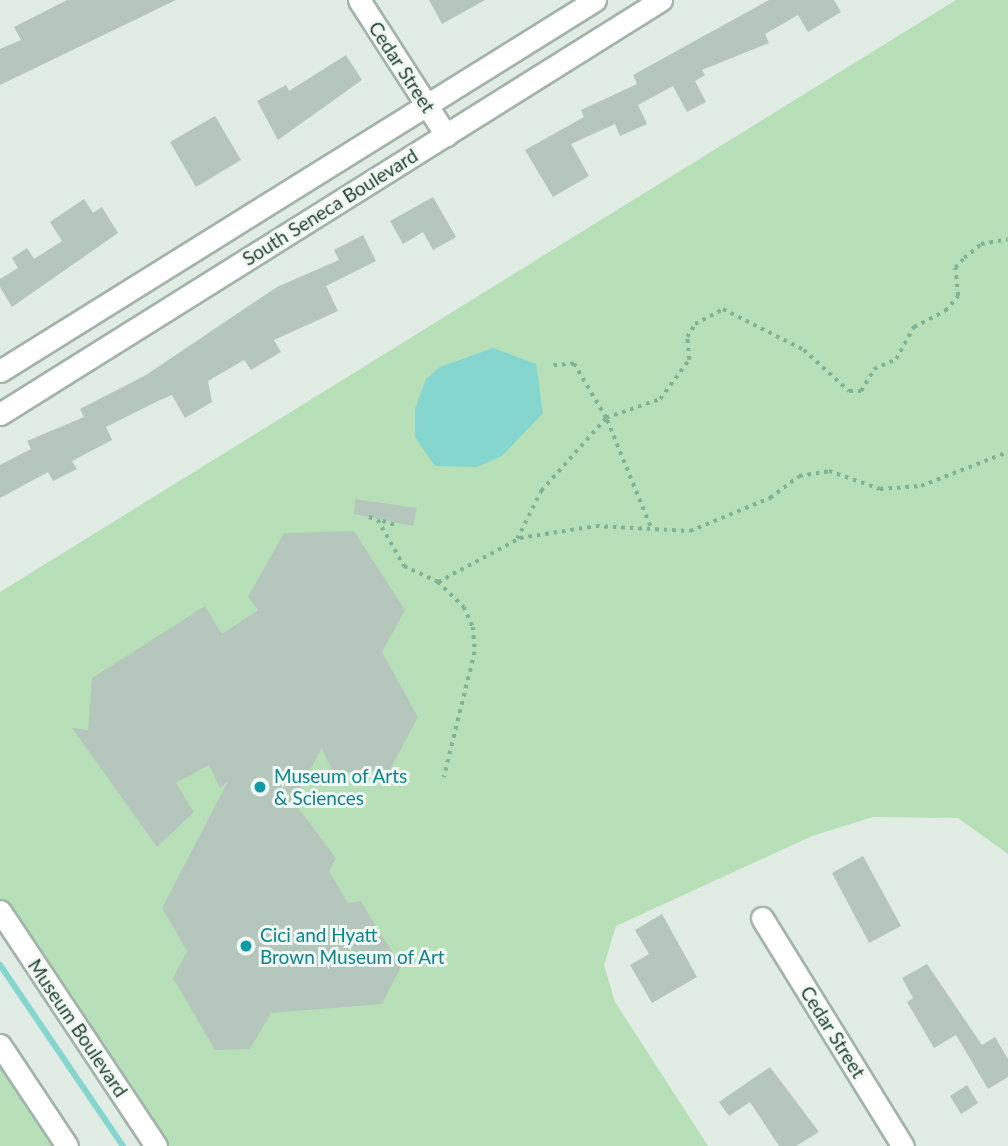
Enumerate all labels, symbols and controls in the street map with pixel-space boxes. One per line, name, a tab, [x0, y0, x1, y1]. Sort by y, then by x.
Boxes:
street label: Cedar Street	[364, 17, 440, 117]
street label: South Seneca Boulevard	[238, 144, 422, 270]
place label: Museum of Arts & Sciences	[274, 765, 408, 809]
marker: Museum of Arts & Sciences	[252, 779, 268, 795]
place label: Cici and Hyatt Brown Museum of Art	[260, 924, 446, 968]
marker: Cici and Hyatt Brown Museum of Art	[238, 938, 254, 954]
street label: Museum Boulevard	[23, 955, 133, 1101]
street label: Cedar Street	[796, 982, 870, 1082]

